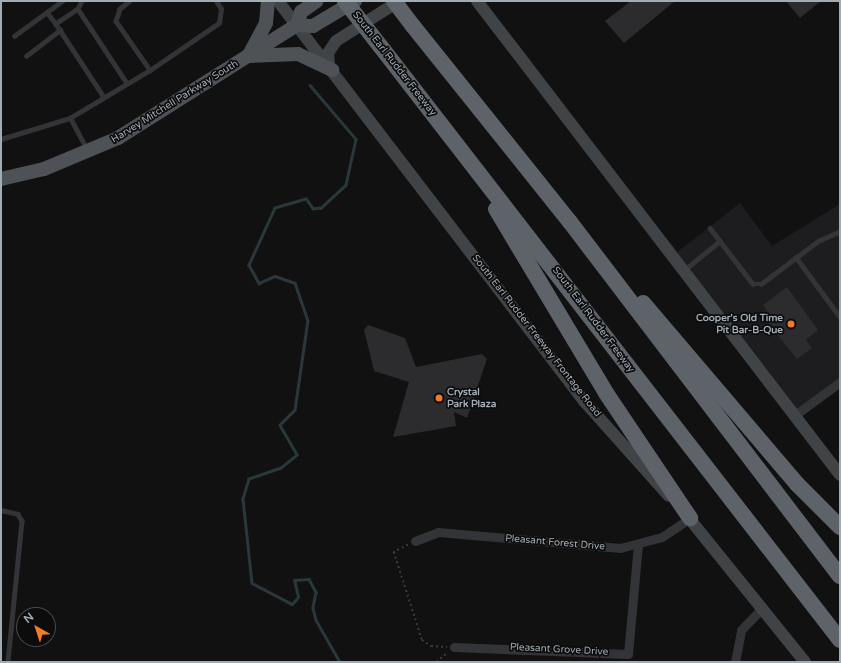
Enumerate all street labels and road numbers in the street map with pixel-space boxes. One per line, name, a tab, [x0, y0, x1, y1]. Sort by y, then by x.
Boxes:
street label: South Earl Rudder Freeway	[350, 9, 438, 119]
street label: Harvey Mitchell Parkway South	[109, 58, 241, 146]
street label: South Earl Rudder Freeway Frontage Road	[469, 253, 603, 419]
street label: South Earl Rudder Freeway	[549, 265, 637, 375]
street label: Pleasant Forest Drive	[505, 533, 605, 553]
street label: Pleasant Grove Drive	[509, 641, 609, 659]

